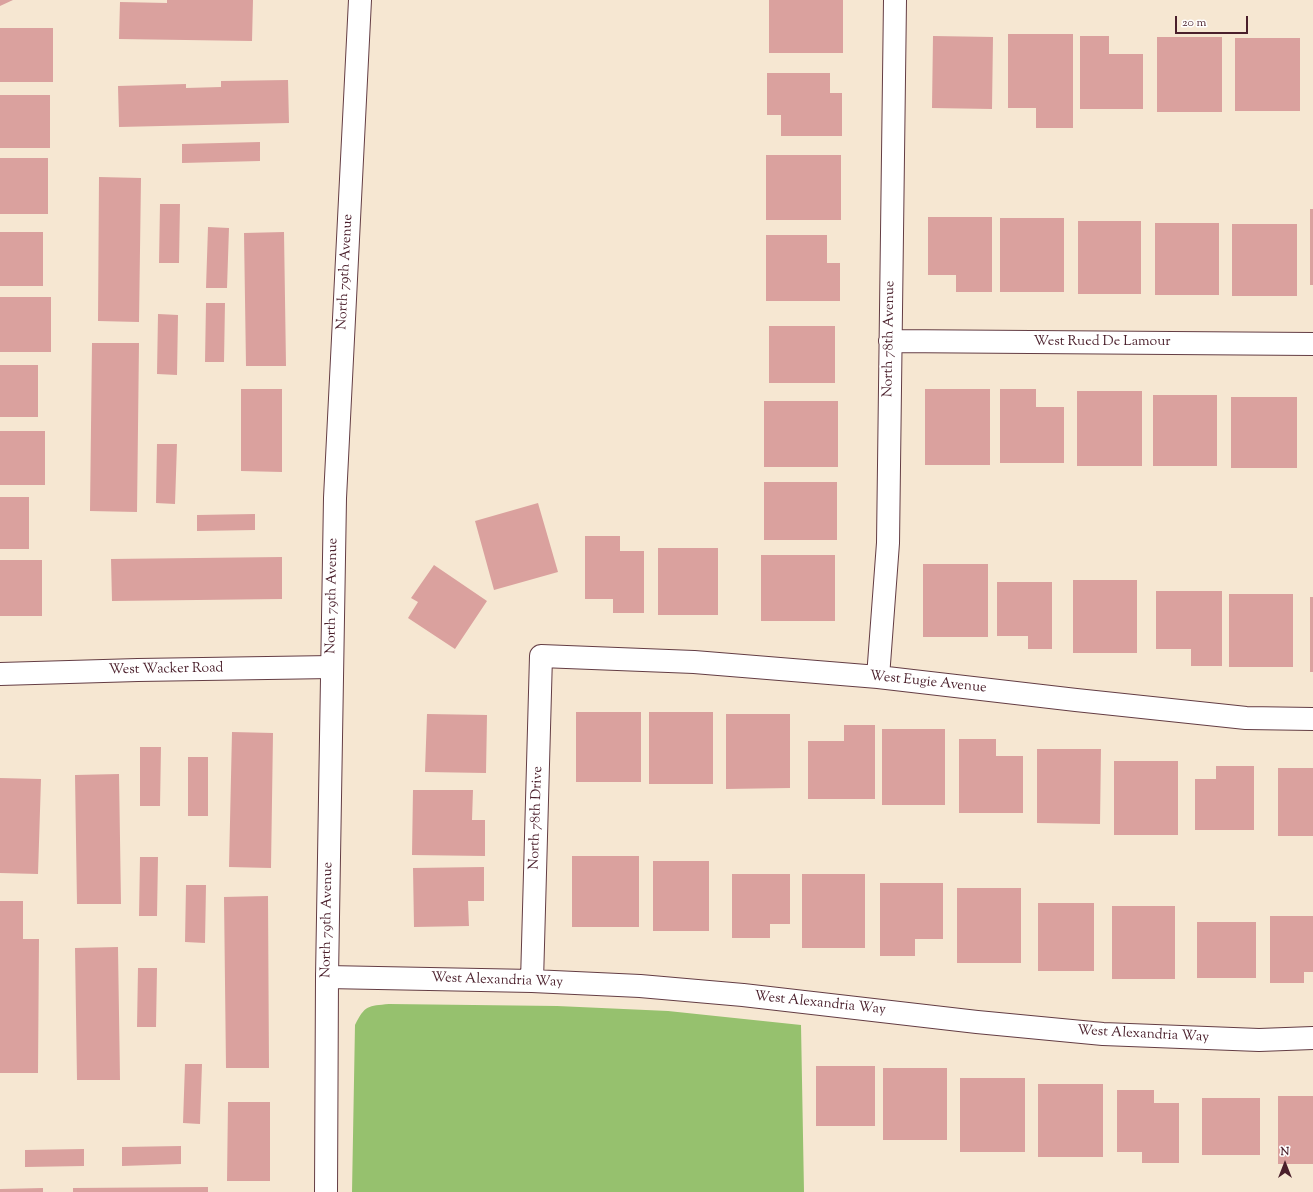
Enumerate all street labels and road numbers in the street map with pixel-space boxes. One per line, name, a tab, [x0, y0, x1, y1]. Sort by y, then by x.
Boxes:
street label: North 79th Avenue	[335, 214, 357, 330]
street label: North 78th Avenue	[881, 281, 899, 397]
street label: West Rued De Lamour	[1033, 335, 1171, 351]
street label: North 79th Avenue	[324, 538, 342, 654]
street label: West Wacker Road	[108, 661, 224, 679]
street label: West Eugie Avenue	[869, 669, 987, 697]
street label: North 78th Drive	[527, 766, 547, 870]
street label: North 79th Avenue	[319, 862, 337, 978]
street label: West Alexandria Way	[431, 970, 563, 992]
street label: West Alexandria Way	[753, 989, 887, 1019]
street label: West Alexandria Way	[1077, 1023, 1209, 1047]

